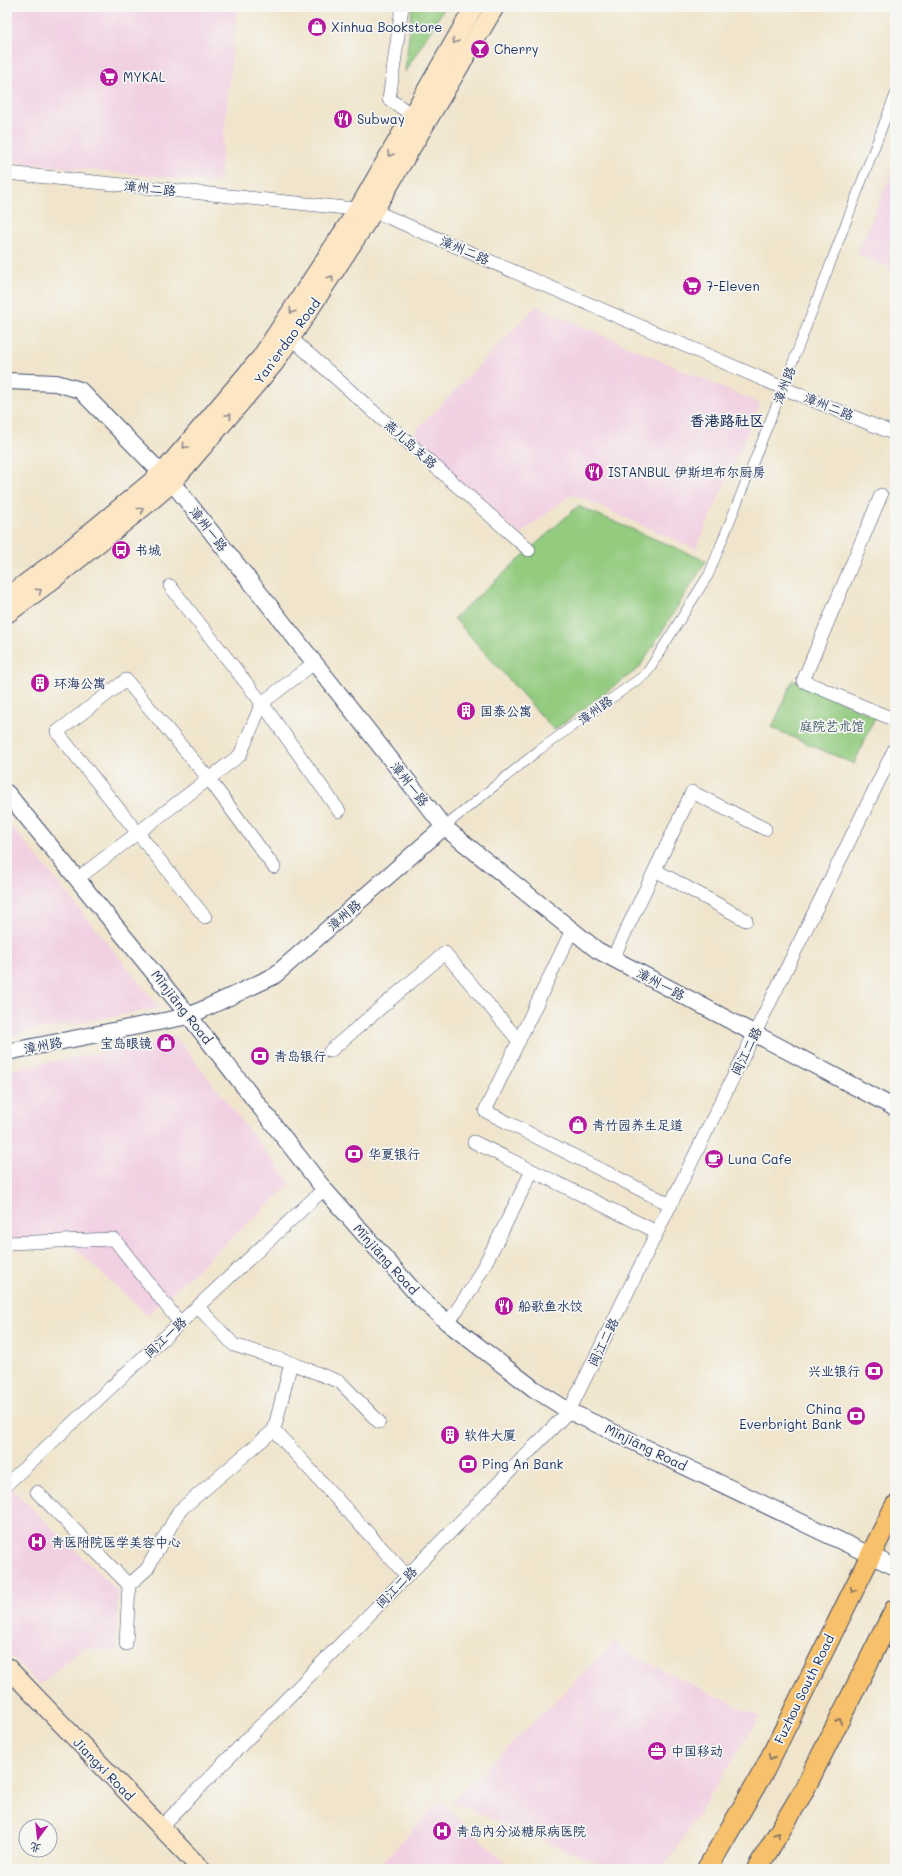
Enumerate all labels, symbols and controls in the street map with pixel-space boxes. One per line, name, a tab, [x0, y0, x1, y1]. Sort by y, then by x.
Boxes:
shop icon: Xinhua Bookstore	[306, 16, 328, 38]
place label: Xinhua Bookstore	[331, 18, 442, 35]
one-way arrow	[453, 37, 460, 44]
bar icon: Cherry	[469, 38, 491, 60]
place label: Cherry	[494, 40, 539, 57]
supermarket icon: MYKAL	[98, 66, 120, 88]
place label: MYKAL	[123, 68, 166, 85]
restaurant icon: Subway	[332, 108, 354, 130]
place label: Subway	[357, 110, 405, 127]
one-way arrow	[388, 149, 395, 157]
street label: 漳州二路	[123, 176, 177, 199]
street label: 漳州二路	[438, 232, 492, 268]
one-way arrow	[326, 275, 334, 282]
supermarket icon: 7-Eleven	[681, 275, 703, 297]
place label: 7-Eleven	[706, 277, 760, 294]
street label: Yan'erdao Road	[250, 295, 323, 387]
one-way arrow	[289, 307, 297, 314]
street label: 漳州路	[769, 364, 798, 406]
street label: 漳州二路	[802, 388, 856, 423]
district label: 香港路社区	[689, 410, 765, 430]
one-way arrow	[225, 413, 232, 421]
street label: 燕儿岛支路	[381, 416, 441, 472]
one-way arrow	[183, 441, 190, 449]
restaurant icon: ISTANBUL 伊斯坦布尔厨房	[583, 461, 605, 483]
place label: ISTANBUL 伊斯坦布尔厨房	[608, 463, 766, 480]
street label: 漳州一路	[187, 503, 232, 554]
one-way arrow	[136, 508, 143, 515]
bus stop icon: 书城	[110, 539, 132, 561]
place label: 书城	[135, 541, 161, 558]
one-way arrow	[34, 589, 41, 596]
building icon: 环海公寓	[29, 672, 51, 694]
place label: 环海公寓	[54, 674, 106, 691]
street label: 漳州路	[574, 691, 615, 728]
building icon: 国泰公寓	[455, 700, 477, 722]
place label: 国泰公寓	[480, 702, 532, 719]
park label: 庭院艺术馆	[799, 717, 865, 734]
street label: 漳州一路	[388, 758, 433, 809]
street label: 漳州路	[323, 895, 364, 934]
street label: 漳州一路	[634, 964, 688, 1003]
street label: Mǐnjiāng Road	[148, 966, 217, 1047]
street label: 闽江二路	[727, 1024, 765, 1078]
street label: 漳州路	[22, 1032, 64, 1057]
shop icon: 宝岛眼镜	[155, 1032, 177, 1054]
place label: 宝岛眼镜	[100, 1034, 152, 1051]
bank icon: 青岛银行	[249, 1045, 271, 1067]
place label: 青岛银行	[274, 1047, 326, 1064]
shop icon: 青竹园养生足道	[567, 1114, 589, 1136]
place label: 青竹园养生足道	[592, 1116, 683, 1133]
bank icon: 华夏银行	[343, 1143, 365, 1165]
place label: 华夏银行	[368, 1145, 420, 1162]
cafe icon: Luna Cafe	[703, 1148, 725, 1170]
place label: Luna Cafe	[728, 1150, 792, 1167]
street label: Mǐnjiāng Road	[350, 1220, 423, 1298]
restaurant icon: 船歌鱼水饺	[493, 1295, 515, 1317]
place label: 船歌鱼水饺	[518, 1297, 583, 1314]
street label: 闽江一路	[140, 1313, 189, 1361]
street label: 闽江二路	[584, 1315, 622, 1369]
bank icon: 兴业银行	[863, 1360, 885, 1382]
place label: 兴业银行	[808, 1362, 860, 1379]
place label: China Everbright Bank	[739, 1400, 842, 1432]
bank icon: China Everbright Bank	[845, 1405, 867, 1427]
street label: Mǐnjiāng Road	[602, 1419, 690, 1474]
building icon: 软件大厦	[439, 1424, 461, 1446]
place label: 软件大厦	[464, 1426, 516, 1443]
bank icon: Ping An Bank	[457, 1453, 479, 1475]
place label: Ping An Bank	[482, 1455, 564, 1472]
hospital icon: 青医附院医学美容中心	[26, 1531, 48, 1553]
place label: 青医附院医学美容中心	[51, 1533, 181, 1550]
street label: 闽江二路	[371, 1562, 420, 1611]
one-way arrow	[850, 1586, 858, 1593]
street label: Fuzhou South Road	[770, 1631, 837, 1746]
one-way arrow	[834, 1718, 841, 1725]
street label: Jiangxi Road	[70, 1734, 139, 1804]
office icon: 中国移动	[646, 1740, 668, 1762]
place label: 中国移动	[671, 1742, 723, 1759]
one-way arrow	[768, 1752, 775, 1760]
north arrow	[18, 1818, 58, 1858]
hospital icon: 青岛内分泌糖尿病医院	[431, 1820, 453, 1842]
place label: 青岛内分泌糖尿病医院	[456, 1822, 586, 1839]
one-way arrow	[773, 1832, 780, 1839]
text: 北	[28, 1839, 43, 1857]

